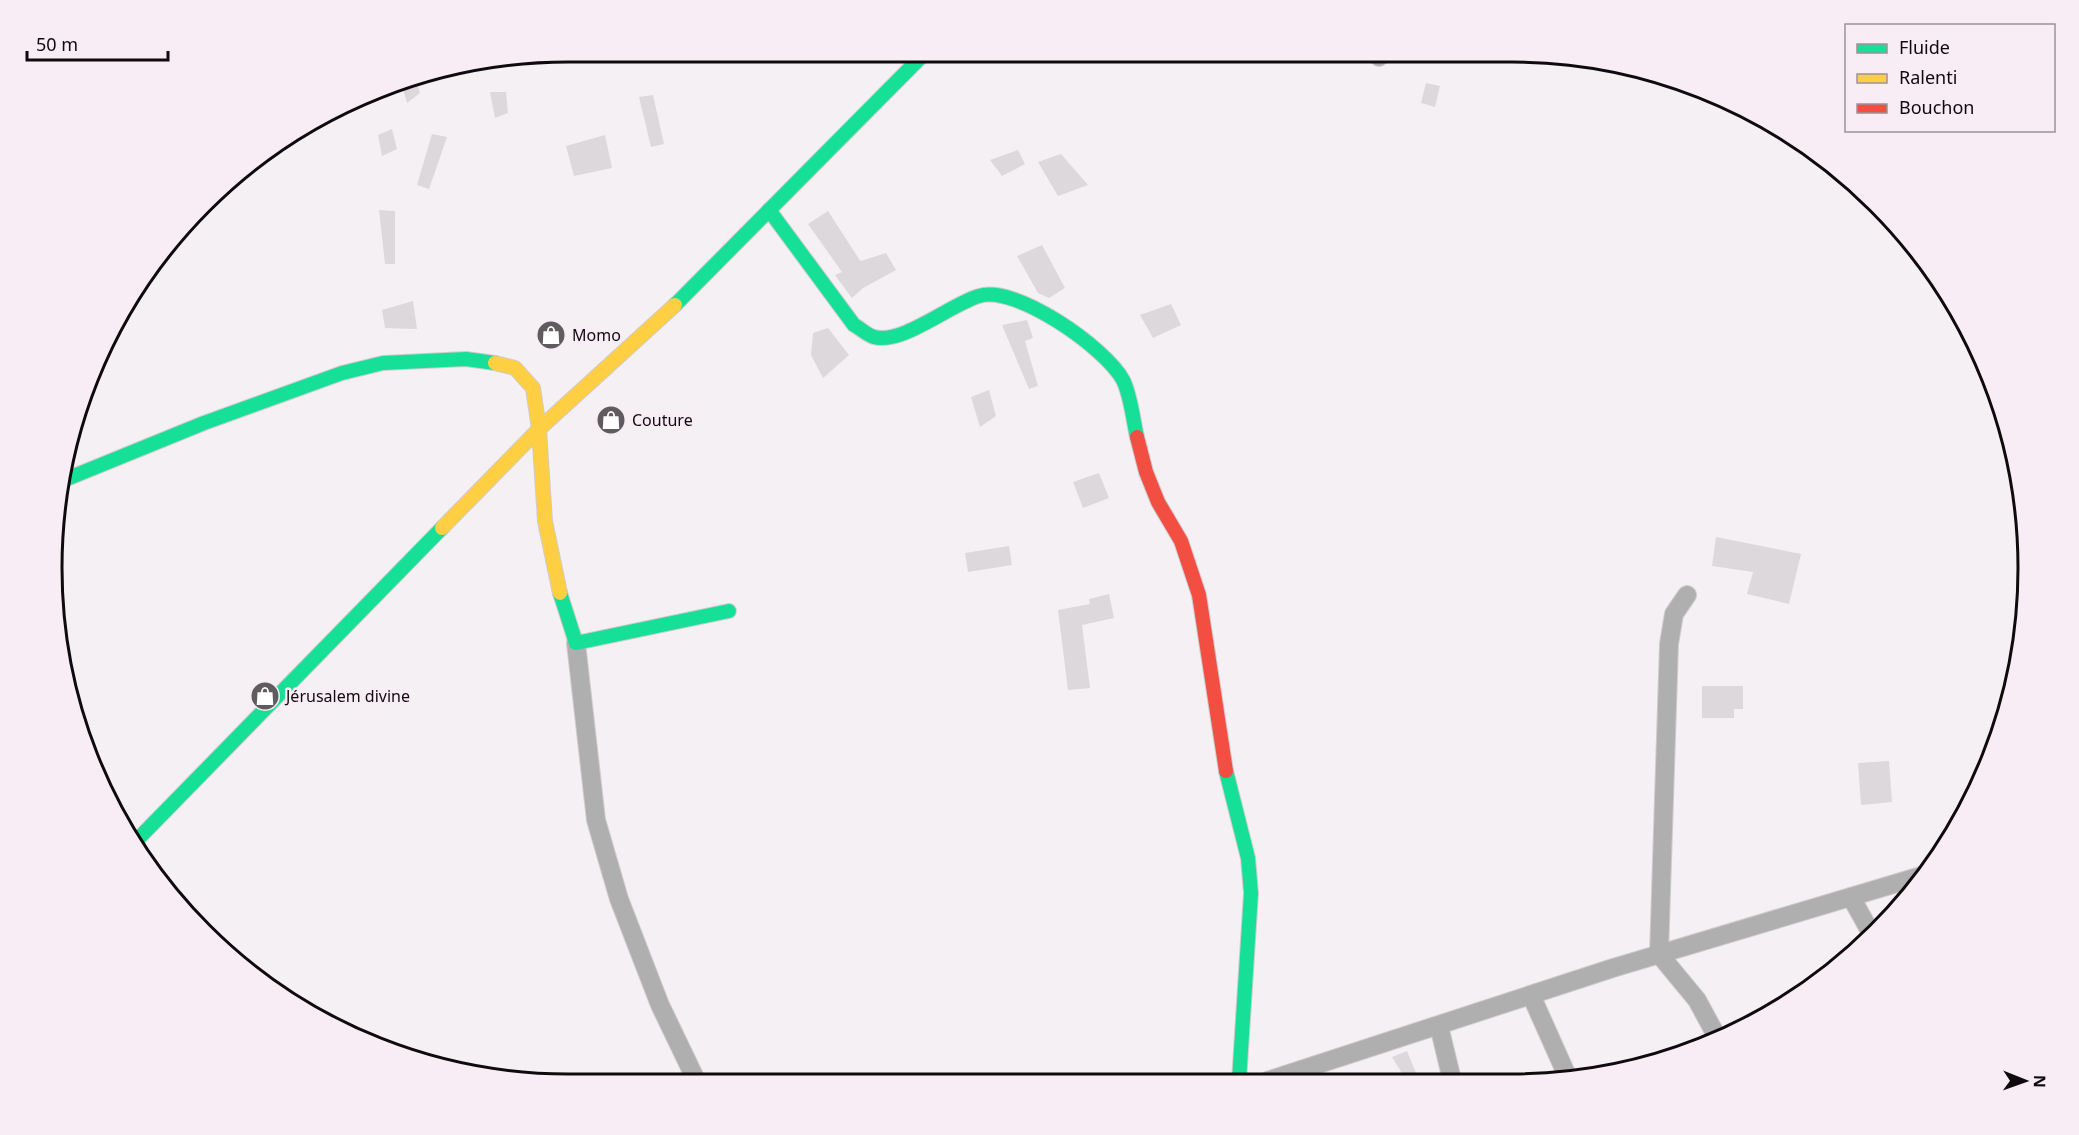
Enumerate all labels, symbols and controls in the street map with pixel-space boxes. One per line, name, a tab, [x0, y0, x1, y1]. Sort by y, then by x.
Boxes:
scale bar	[27, 24, 168, 62]
legend	[1845, 24, 2055, 132]
text: 50 m	[36, 32, 78, 56]
text: Fluide	[1899, 35, 1950, 59]
text: Ralenti	[1899, 65, 1957, 89]
text: Bouchon	[1899, 95, 1975, 119]
shop icon: Momo	[535, 319, 567, 351]
place label: Momo	[572, 324, 621, 346]
shop icon: Couture	[595, 404, 627, 436]
place label: Couture	[632, 409, 693, 431]
shop icon: Jérusalem divine	[249, 680, 281, 712]
place label: Jérusalem divine	[284, 685, 410, 707]
north arrow	[1995, 1051, 2055, 1111]
text: N	[2029, 1075, 2051, 1088]

